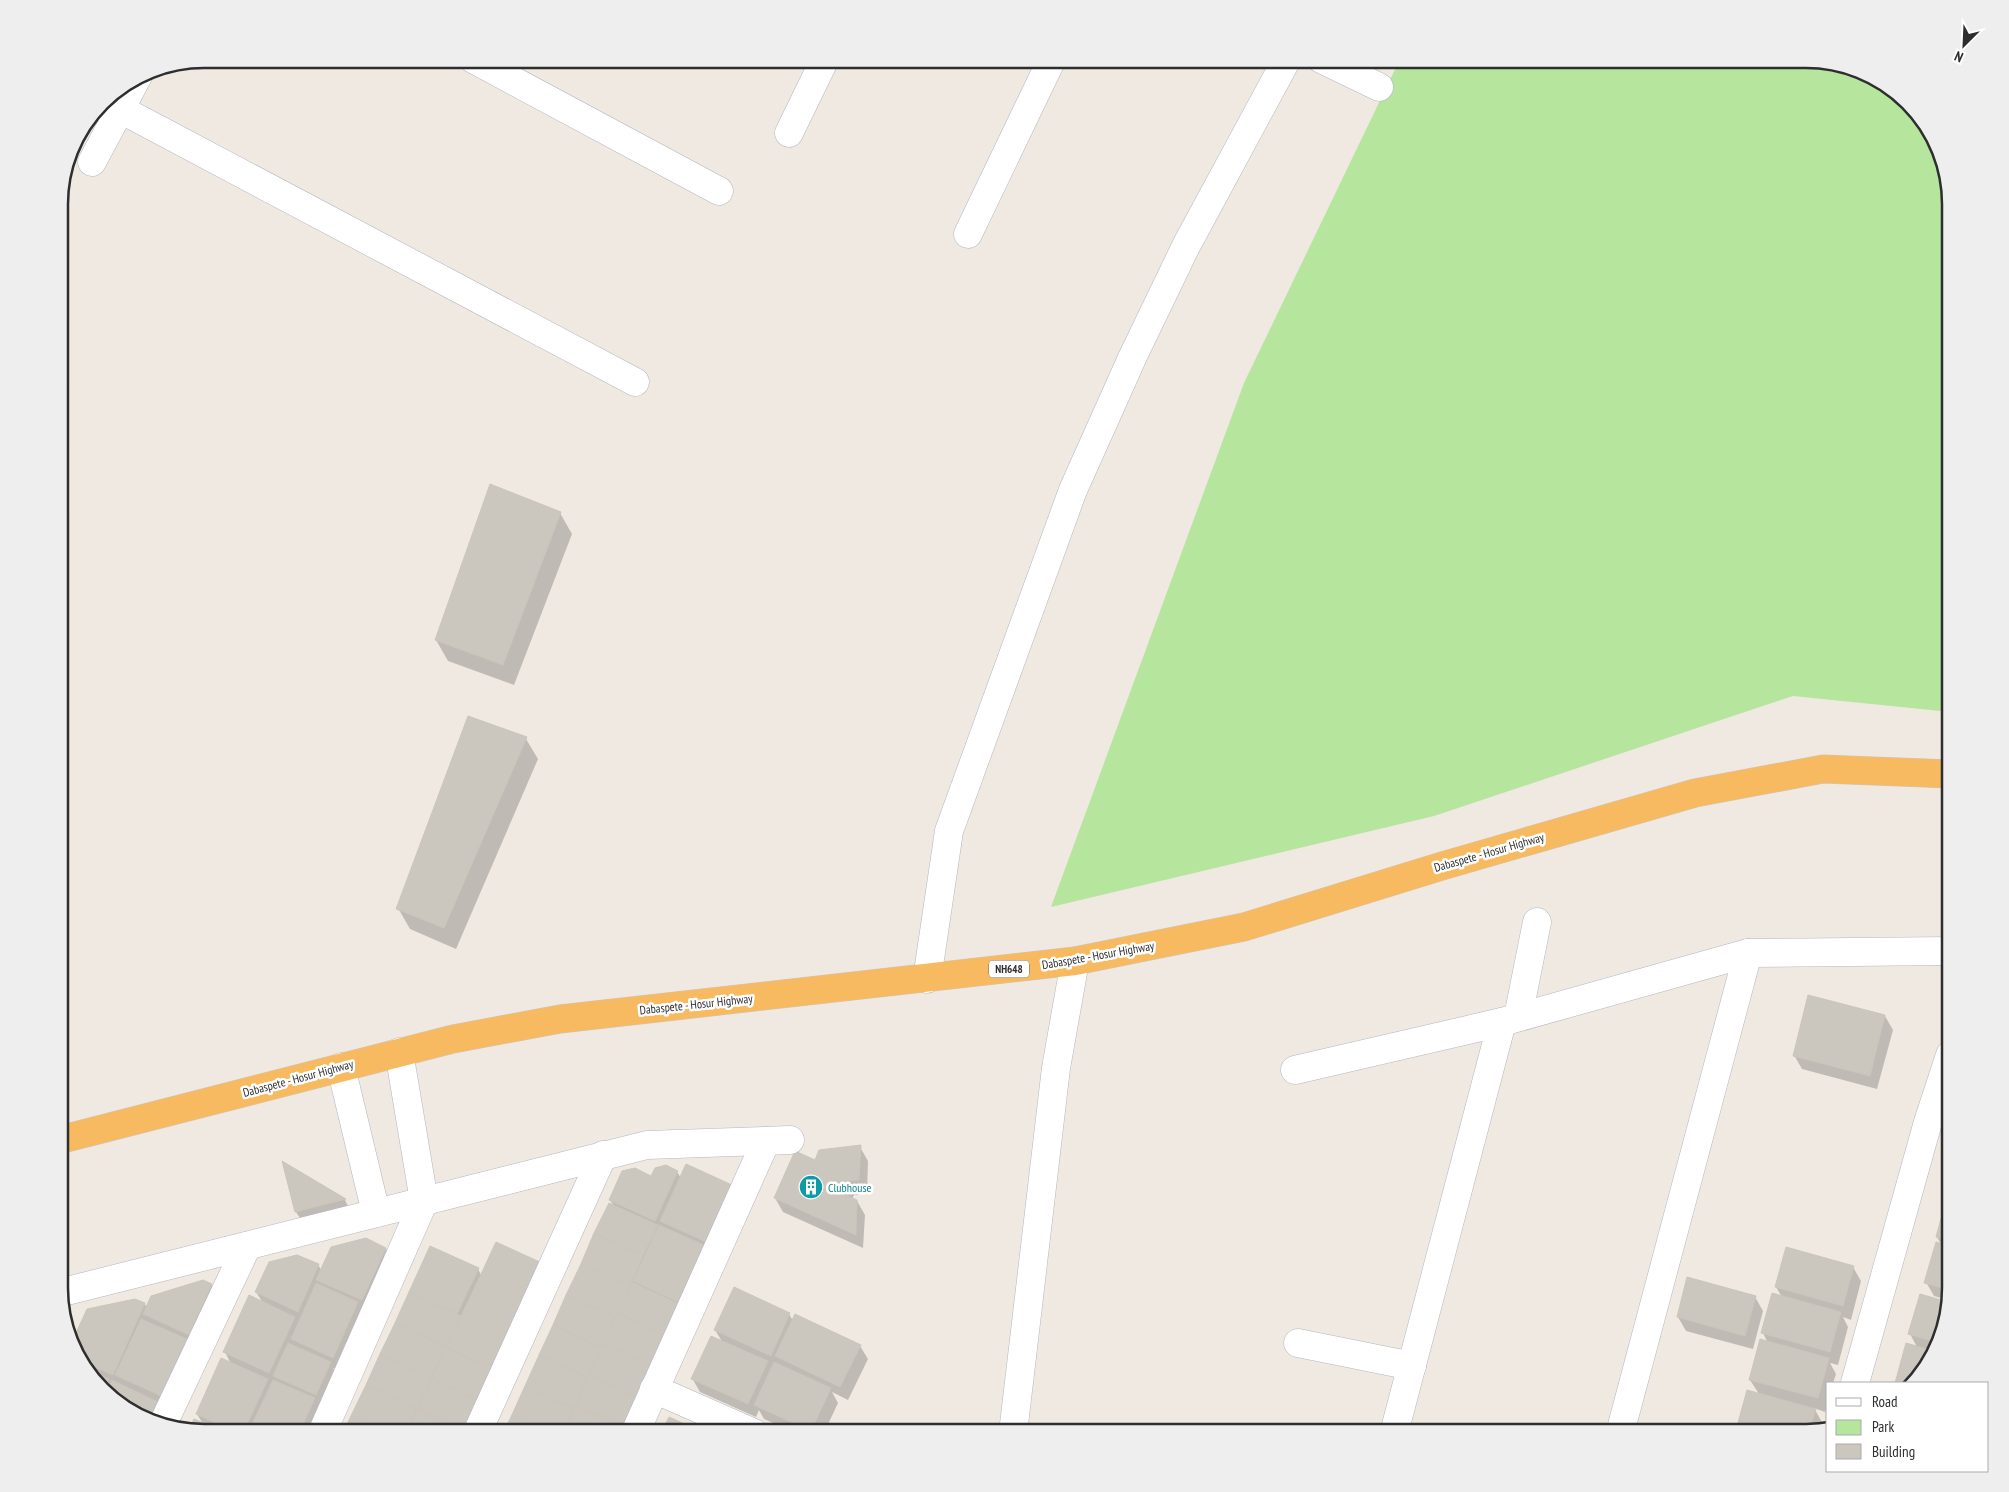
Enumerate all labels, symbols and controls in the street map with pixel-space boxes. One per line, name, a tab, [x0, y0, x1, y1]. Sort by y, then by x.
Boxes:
north arrow	[1939, 20, 1989, 70]
text: N	[1952, 47, 1966, 67]
street label: Dabaspete - Hosur Highway	[1432, 829, 1546, 875]
street label: Dabaspete - Hosur Highway	[1041, 938, 1156, 972]
road number: NH648	[989, 961, 1029, 978]
street label: Dabaspete - Hosur Highway	[639, 991, 754, 1017]
street label: Dabaspete - Hosur Highway	[241, 1056, 355, 1100]
building icon: Clubhouse	[798, 1174, 824, 1200]
place label: Clubhouse	[828, 1180, 871, 1195]
legend	[1826, 1382, 1989, 1472]
text: Road	[1872, 1392, 1898, 1411]
text: Park	[1872, 1417, 1894, 1436]
text: Building	[1872, 1442, 1915, 1461]

